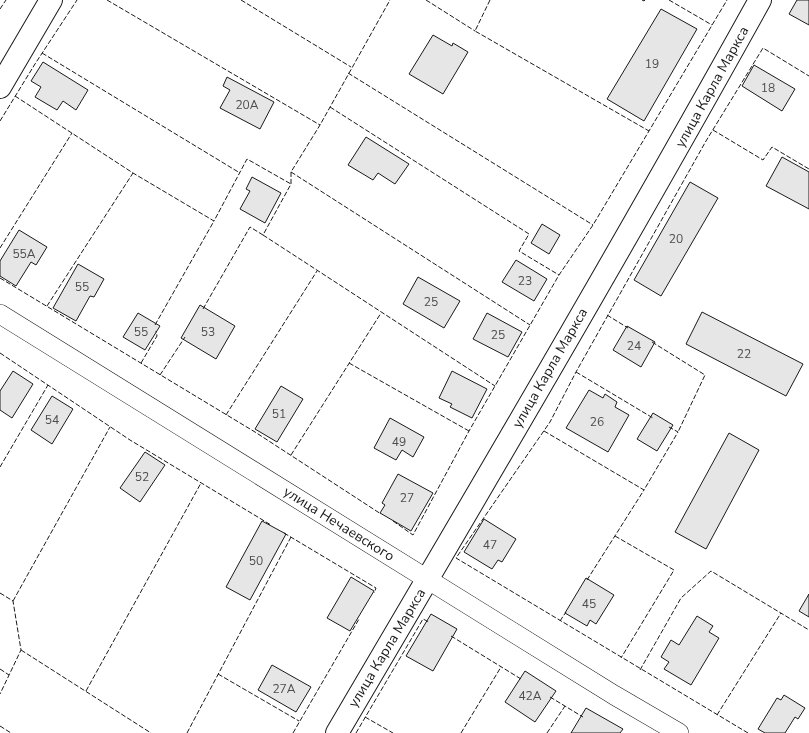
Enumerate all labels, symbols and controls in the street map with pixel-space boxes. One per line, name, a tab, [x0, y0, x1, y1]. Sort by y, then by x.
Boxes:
street label: улица Карла Маркса	[671, 23, 753, 151]
house number: 19	[645, 56, 659, 72]
house number: 18	[761, 80, 775, 96]
house number: 20А	[235, 97, 259, 113]
house number: 20	[669, 231, 683, 247]
house number: 55А	[12, 246, 36, 262]
house number: 23	[518, 273, 532, 289]
house number: 55	[75, 279, 89, 295]
house number: 25	[424, 294, 438, 310]
street label: улица Карла Маркса	[508, 304, 592, 432]
house number: 55	[134, 324, 148, 340]
house number: 53	[201, 324, 215, 340]
house number: 25	[491, 327, 505, 343]
house number: 24	[627, 338, 641, 354]
house number: 22	[737, 346, 751, 362]
house number: 51	[272, 406, 286, 422]
house number: 54	[45, 412, 59, 428]
house number: 26	[590, 414, 604, 430]
house number: 49	[392, 434, 406, 450]
house number: 52	[135, 469, 149, 485]
street label: улица Нечаевского	[280, 482, 398, 566]
house number: 27	[400, 490, 414, 506]
house number: 47	[483, 537, 497, 553]
house number: 50	[249, 553, 263, 569]
street label: улица Карла Маркса	[344, 585, 430, 711]
house number: 45	[582, 596, 596, 612]
house number: 27А	[272, 681, 296, 697]
house number: 42А	[518, 688, 542, 704]

